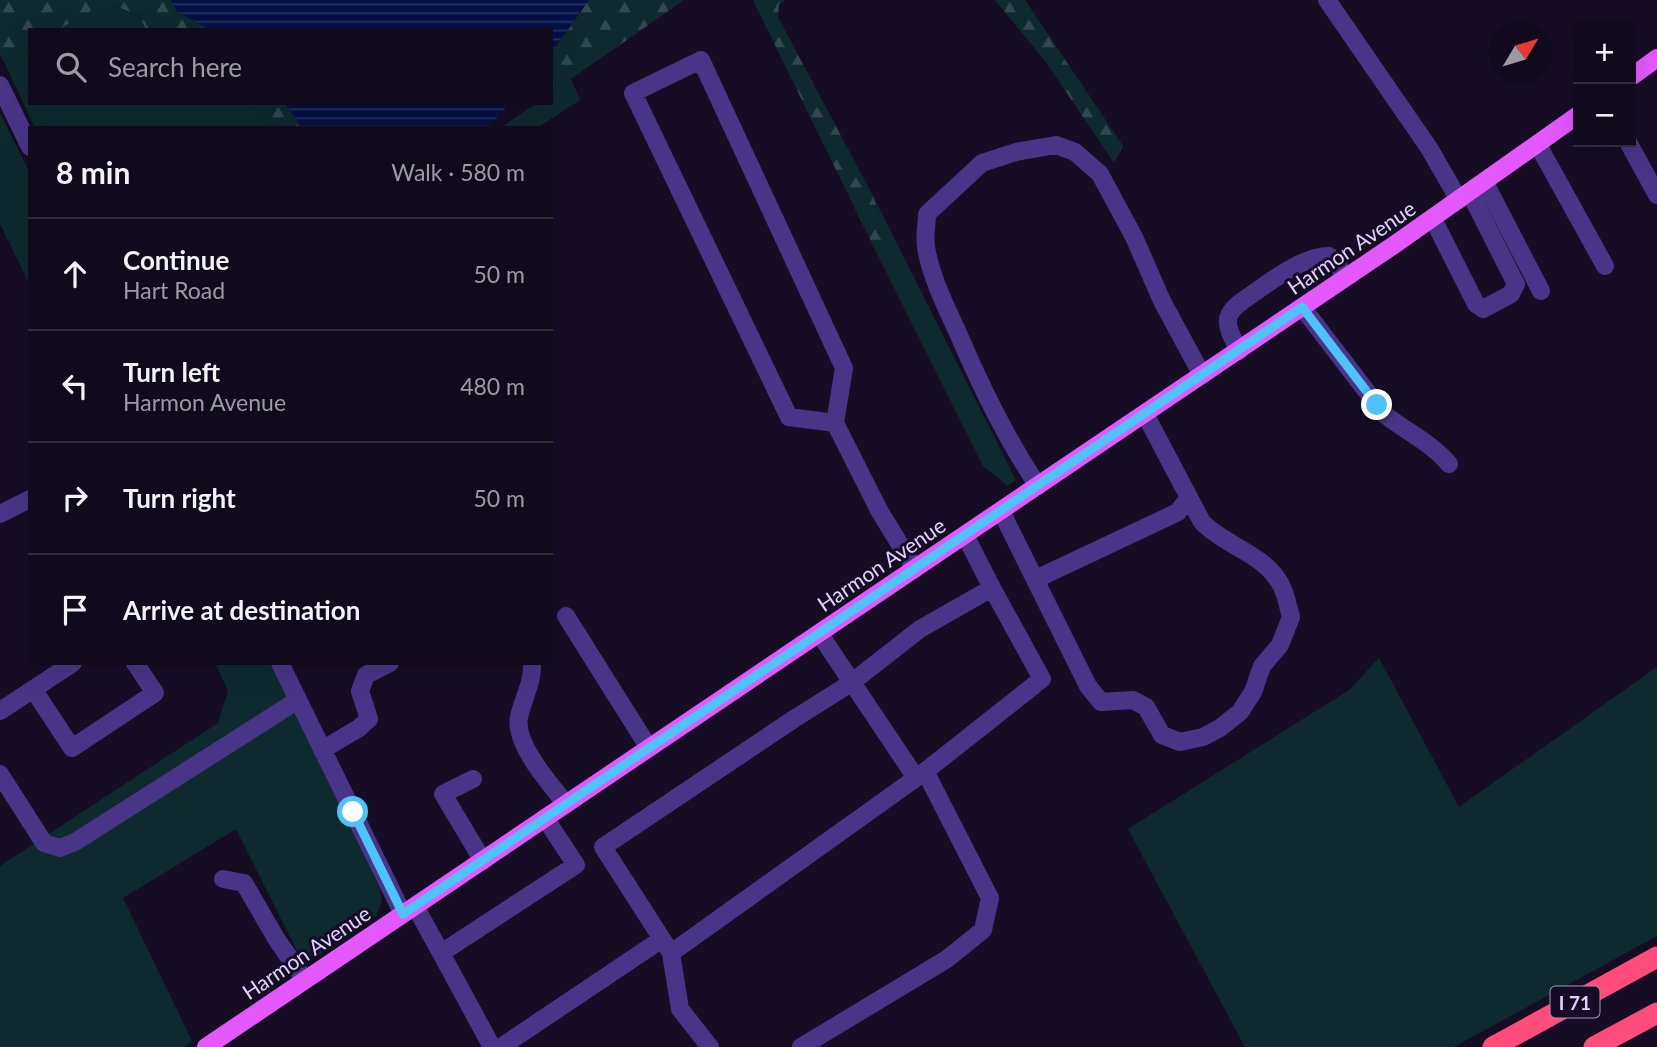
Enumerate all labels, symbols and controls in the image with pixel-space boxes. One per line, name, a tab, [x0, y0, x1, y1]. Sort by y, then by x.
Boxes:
north arrow	[1489, 21, 1552, 84]
map controls	[1573, 21, 1636, 147]
button: +	[1573, 21, 1636, 84]
search box	[28, 28, 553, 105]
icon: search	[52, 48, 90, 86]
text: Search here	[108, 51, 242, 83]
button: −	[1573, 84, 1636, 147]
text: 8 min	[56, 154, 130, 190]
text: Walk · 580 m	[391, 158, 525, 186]
street label: Harmon Avenue	[1282, 195, 1420, 299]
text: Continue	[123, 244, 229, 276]
icon: ahead	[56, 255, 94, 293]
text: 50 m	[474, 260, 525, 288]
text: Hart Road	[123, 276, 225, 304]
text: Turn left	[123, 356, 220, 388]
icon: left	[56, 367, 94, 405]
text: 480 m	[460, 372, 525, 400]
text: Harmon Avenue	[123, 388, 286, 416]
route end	[1361, 389, 1392, 420]
icon: right	[56, 479, 94, 517]
text: Turn right	[123, 482, 236, 514]
text: 50 m	[474, 484, 525, 512]
street label: Harmon Avenue	[812, 512, 950, 616]
icon: arrive	[56, 591, 94, 629]
text: Arrive at destination	[123, 594, 360, 626]
route start	[337, 796, 368, 827]
street label: Harmon Avenue	[237, 900, 375, 1004]
road number: I 71	[1550, 986, 1600, 1018]

